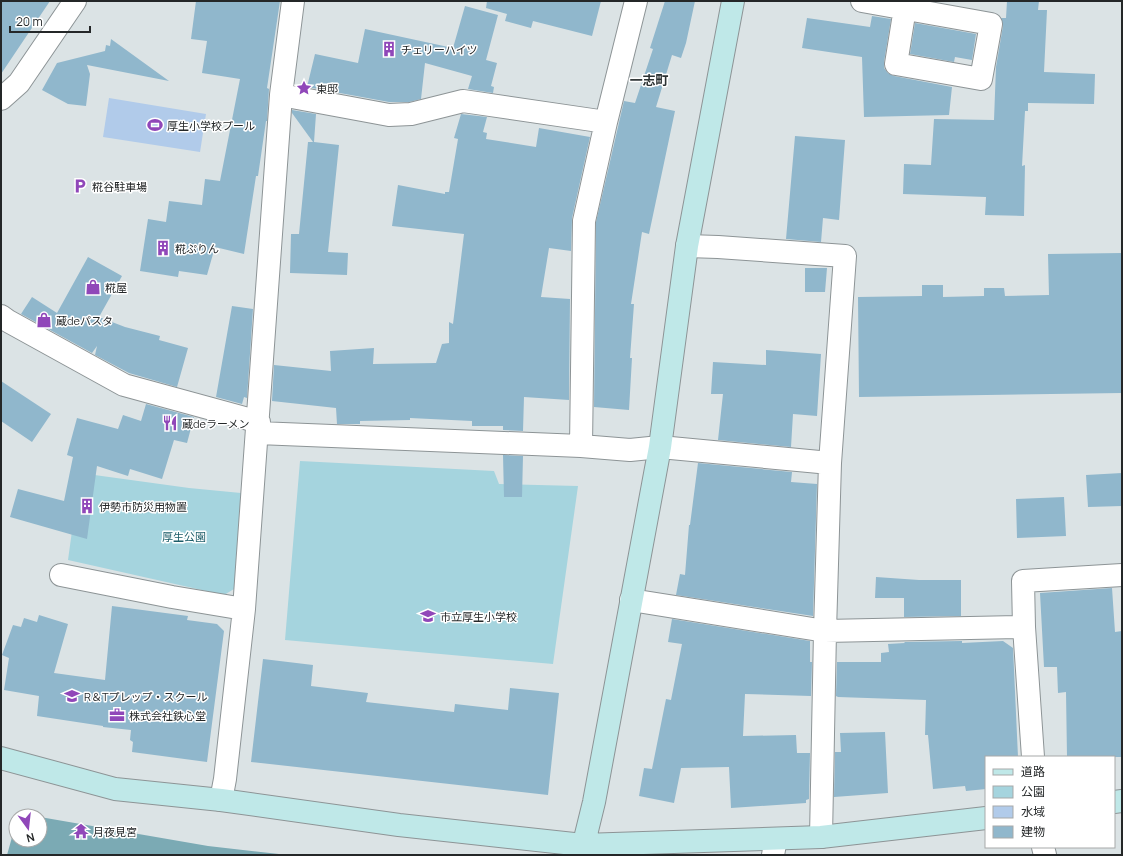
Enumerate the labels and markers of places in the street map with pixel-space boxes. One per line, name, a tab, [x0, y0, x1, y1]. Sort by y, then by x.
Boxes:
building icon: チェリーハイツ	[380, 40, 398, 58]
place label: チェリーハイツ	[401, 42, 478, 57]
place icon: 東邸	[295, 79, 313, 97]
place label: 東邸	[316, 81, 338, 96]
sports icon: 厚生小学校プール	[146, 116, 164, 134]
place label: 厚生小学校プール	[167, 118, 255, 133]
parking icon: 糀谷駐車場	[71, 177, 89, 195]
place label: 糀谷駐車場	[92, 179, 147, 194]
building icon: 糀ぷりん	[154, 239, 172, 257]
place label: 糀ぷりん	[175, 241, 219, 256]
shop icon: 糀屋	[84, 278, 102, 296]
place label: 糀屋	[105, 280, 127, 295]
shop icon: 蔵deパスタ	[35, 311, 53, 329]
place label: 蔵deパスタ	[56, 313, 113, 328]
restaurant icon: 蔵deラーメン	[161, 414, 179, 432]
place label: 蔵deラーメン	[182, 416, 250, 431]
building icon: 伊勢市防災用物置	[78, 497, 96, 515]
place label: 伊勢市防災用物置	[99, 499, 187, 514]
school or university icon: 市立厚生小学校	[419, 607, 437, 625]
place label: 市立厚生小学校	[440, 609, 517, 624]
school or university icon: R＆Tプレップ・スクール	[63, 687, 81, 705]
place label: R＆Tプレップ・スクール	[84, 689, 208, 704]
office icon: 株式会社鉄心堂	[108, 706, 126, 724]
place label: 株式会社鉄心堂	[129, 708, 206, 723]
temple icon: 月夜見宮	[72, 822, 90, 840]
place label: 月夜見宮	[93, 824, 137, 839]

